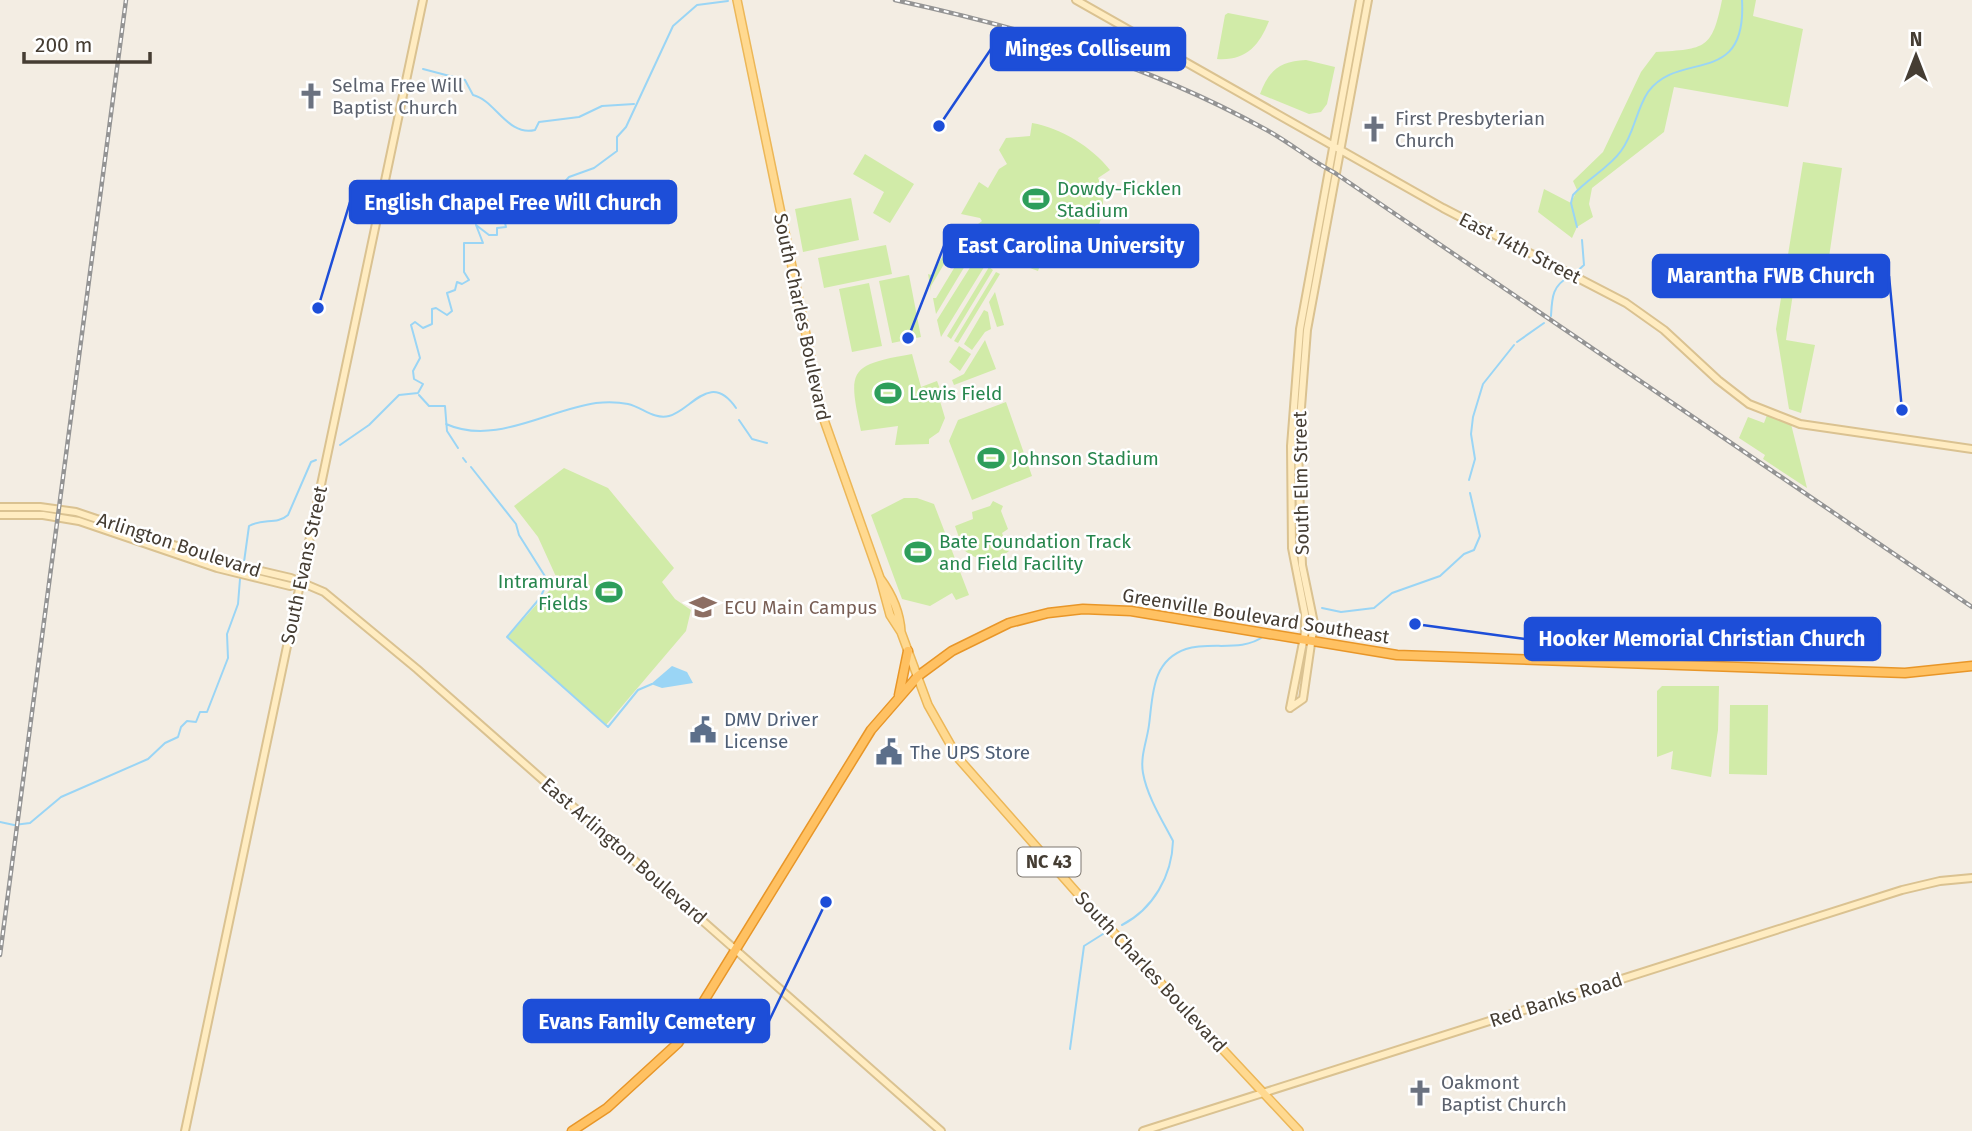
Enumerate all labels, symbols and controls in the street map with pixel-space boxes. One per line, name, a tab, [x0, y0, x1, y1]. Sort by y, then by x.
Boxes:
scale bar	[24, 21, 150, 65]
north arrow	[1881, 21, 1951, 91]
callout: Minges Colliseum	[991, 28, 1185, 70]
text: N	[1910, 28, 1922, 51]
text: 200 m	[35, 32, 92, 58]
text: Minges Colliseum	[1005, 36, 1171, 62]
place label: Selma Free Will Baptist Church	[332, 74, 464, 119]
church icon: Selma Free Will Baptist Church	[296, 81, 326, 111]
place label: First Presbyterian Church	[1395, 107, 1545, 152]
church icon: First Presbyterian Church	[1359, 114, 1389, 144]
place label: Dowdy-Ficklen Stadium	[1057, 177, 1182, 222]
callout: English Chapel Free Will Church	[350, 181, 676, 223]
sports icon: Dowdy-Ficklen Stadium	[1021, 184, 1051, 214]
text: English Chapel Free Will Church	[364, 190, 662, 216]
street label: East 14th Street	[1455, 207, 1585, 289]
street label: South Charles Boulevard	[769, 211, 835, 423]
callout: East Carolina University	[944, 225, 1198, 267]
text: East Carolina University	[958, 233, 1184, 259]
callout: Marantha FWB Church	[1653, 255, 1889, 297]
text: Marantha FWB Church	[1667, 263, 1875, 289]
sports icon: Lewis Field	[873, 378, 903, 408]
place label: Lewis Field	[909, 382, 1002, 405]
street label: South Elm Street	[1288, 411, 1314, 555]
sports icon: Johnson Stadium	[976, 443, 1006, 473]
place label: Johnson Stadium	[1012, 447, 1159, 470]
street label: South Evans Street	[276, 484, 332, 646]
street label: Arlington Boulevard	[94, 508, 264, 582]
place label: Bate Foundation Track and Field Facility	[939, 530, 1131, 575]
sports icon: Bate Foundation Track and Field Facility	[903, 537, 933, 567]
place label: Intramural Fields	[498, 570, 588, 615]
sports icon: Intramural Fields	[594, 577, 624, 607]
street label: Greenville Boulevard Southeast	[1121, 584, 1391, 649]
school or university icon: ECU Main Campus	[688, 592, 718, 622]
place label: ECU Main Campus	[724, 596, 877, 619]
callout: Hooker Memorial Christian Church	[1525, 618, 1880, 660]
text: Hooker Memorial Christian Church	[1539, 626, 1865, 652]
place label: DMV Driver License	[724, 708, 819, 753]
public building icon: DMV Driver License	[688, 715, 718, 745]
public building icon: The UPS Store	[874, 737, 904, 767]
place label: The UPS Store	[910, 741, 1030, 764]
street label: East Arlington Boulevard	[537, 773, 711, 929]
road number: NC 43	[1018, 848, 1080, 876]
street label: South Charles Boulevard	[1070, 887, 1232, 1057]
street label: Red Banks Road	[1487, 968, 1625, 1032]
callout: Evans Family Cemetery	[524, 1000, 769, 1042]
text: Evans Family Cemetery	[539, 1009, 756, 1035]
place label: Oakmont Baptist Church	[1441, 1071, 1567, 1116]
church icon: Oakmont Baptist Church	[1405, 1078, 1435, 1108]

